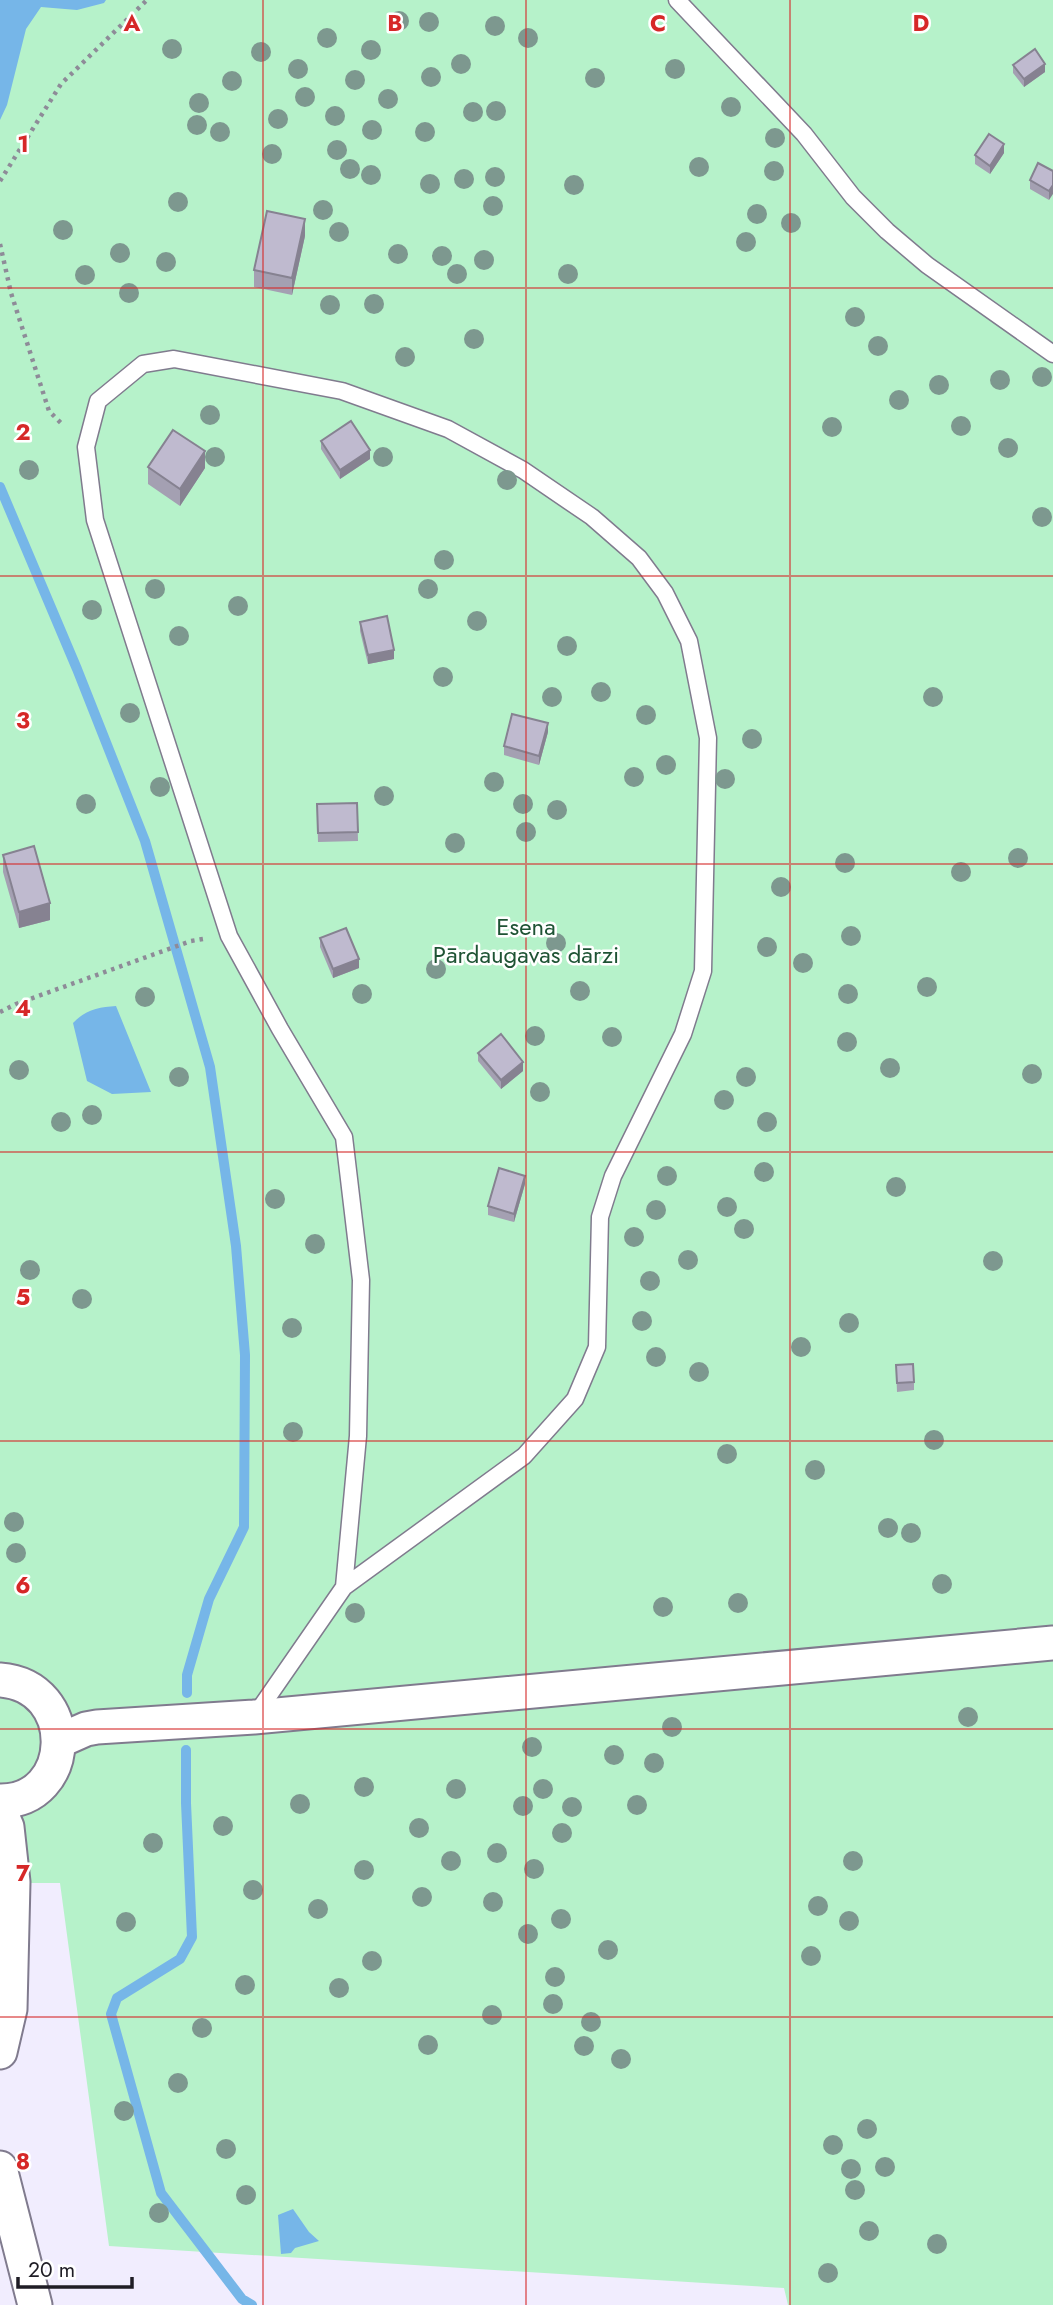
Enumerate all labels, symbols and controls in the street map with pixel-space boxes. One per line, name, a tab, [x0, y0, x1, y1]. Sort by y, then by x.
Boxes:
text: A	[123, 6, 141, 40]
text: B	[387, 6, 403, 40]
text: C	[650, 6, 666, 40]
text: D	[913, 6, 930, 40]
text: 1	[17, 127, 29, 161]
text: 2	[15, 415, 31, 449]
text: 3	[16, 703, 30, 737]
park label: Esena Pārdaugavas dārzi	[433, 909, 619, 972]
text: 4	[15, 991, 31, 1025]
text: 5	[16, 1280, 30, 1314]
text: 6	[15, 1568, 31, 1602]
text: 7	[16, 1856, 30, 1890]
text: 8	[16, 2144, 30, 2178]
scale bar	[18, 2246, 131, 2290]
text: 20 m	[28, 2255, 75, 2285]

